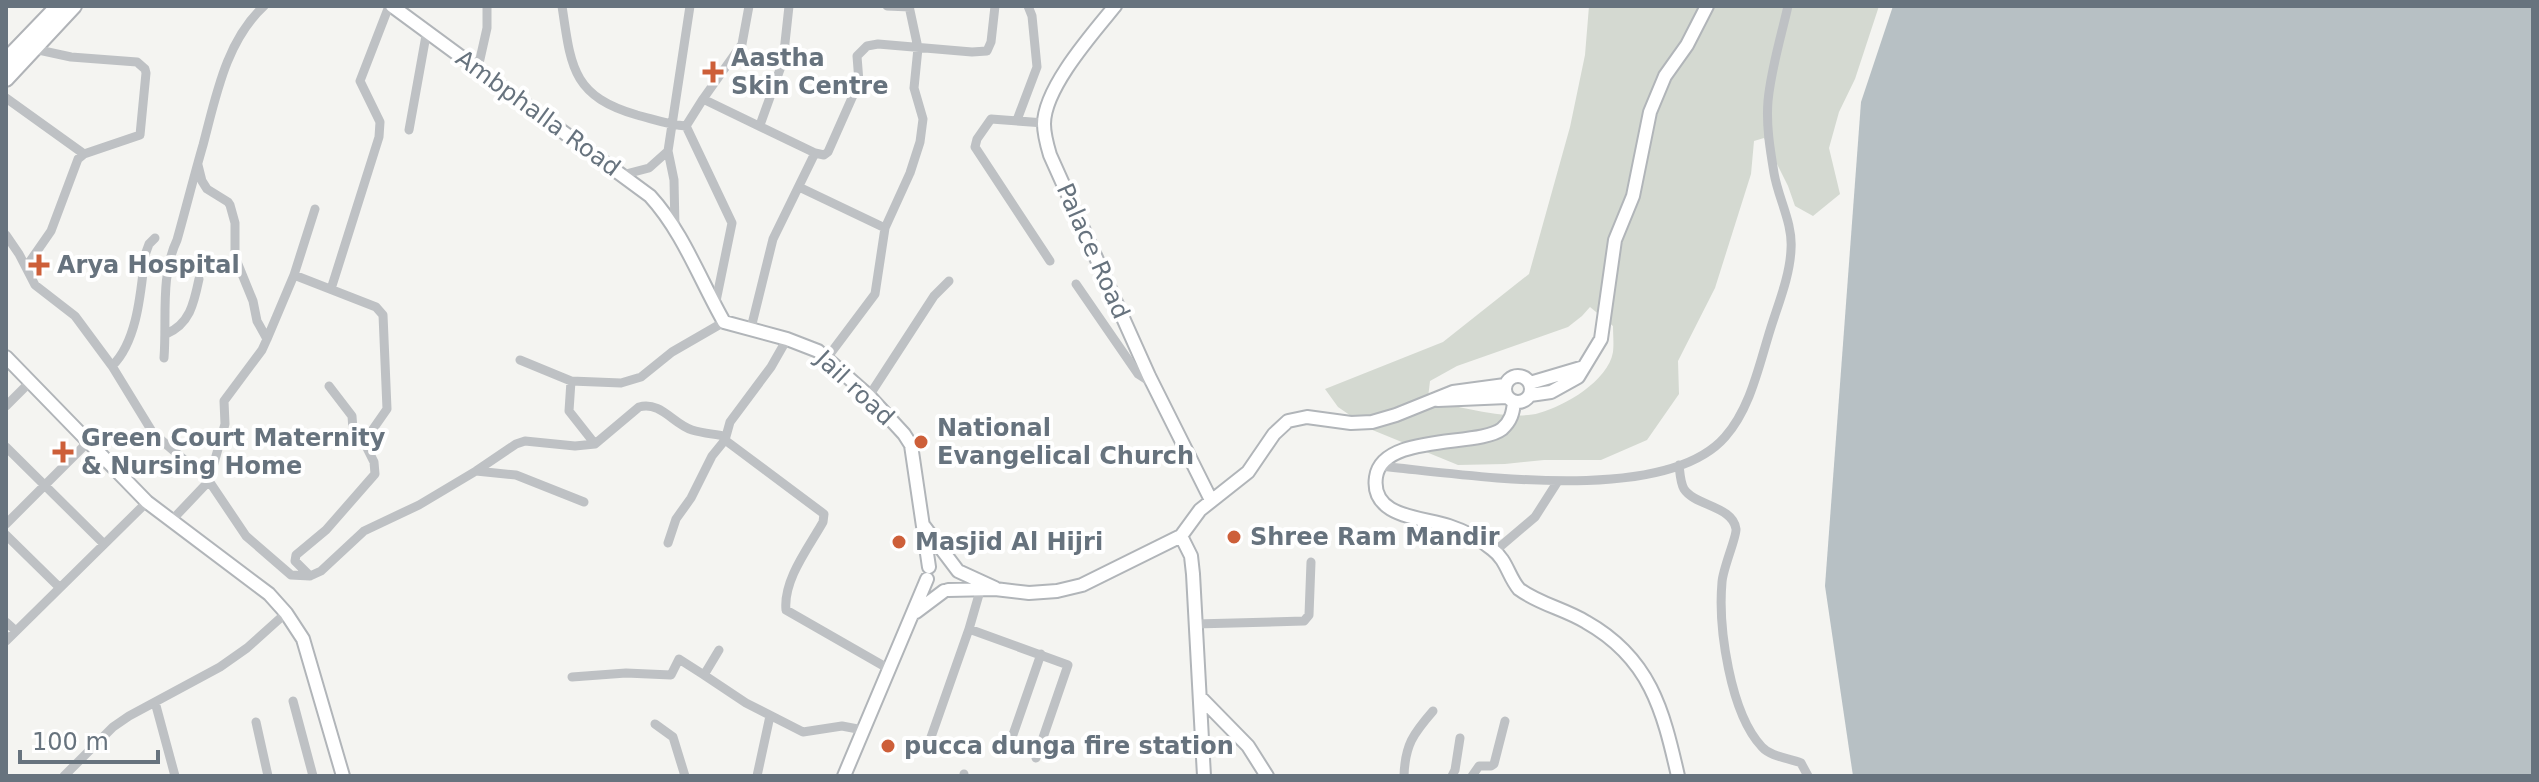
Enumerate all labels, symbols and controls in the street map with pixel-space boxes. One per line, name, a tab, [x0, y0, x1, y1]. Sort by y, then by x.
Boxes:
street label: Ambphalla Road	[450, 44, 626, 182]
place label: Aastha Skin Centre	[731, 44, 888, 100]
marker: Aastha Skin Centre	[702, 61, 724, 83]
street label: Palace Road	[1051, 179, 1135, 323]
place label: Arya Hospital	[57, 251, 240, 279]
marker: Arya Hospital	[28, 254, 50, 276]
street label: Jail road	[809, 343, 900, 431]
place label: National Evangelical Church	[937, 414, 1194, 470]
place label: Green Court Maternity & Nursing Home	[81, 424, 386, 480]
marker: National Evangelical Church	[912, 433, 930, 451]
marker: Green Court Maternity & Nursing Home	[52, 441, 74, 463]
place label: Shree Ram Mandir	[1250, 523, 1500, 551]
place label: Masjid Al Hijri	[915, 528, 1103, 556]
marker: Shree Ram Mandir	[1225, 528, 1243, 546]
marker: Masjid Al Hijri	[890, 533, 908, 551]
scale bar	[20, 714, 158, 764]
text: 100 m	[32, 728, 109, 756]
place label: pucca dunga fire station	[904, 732, 1234, 760]
marker: pucca dunga fire station	[879, 737, 897, 755]

